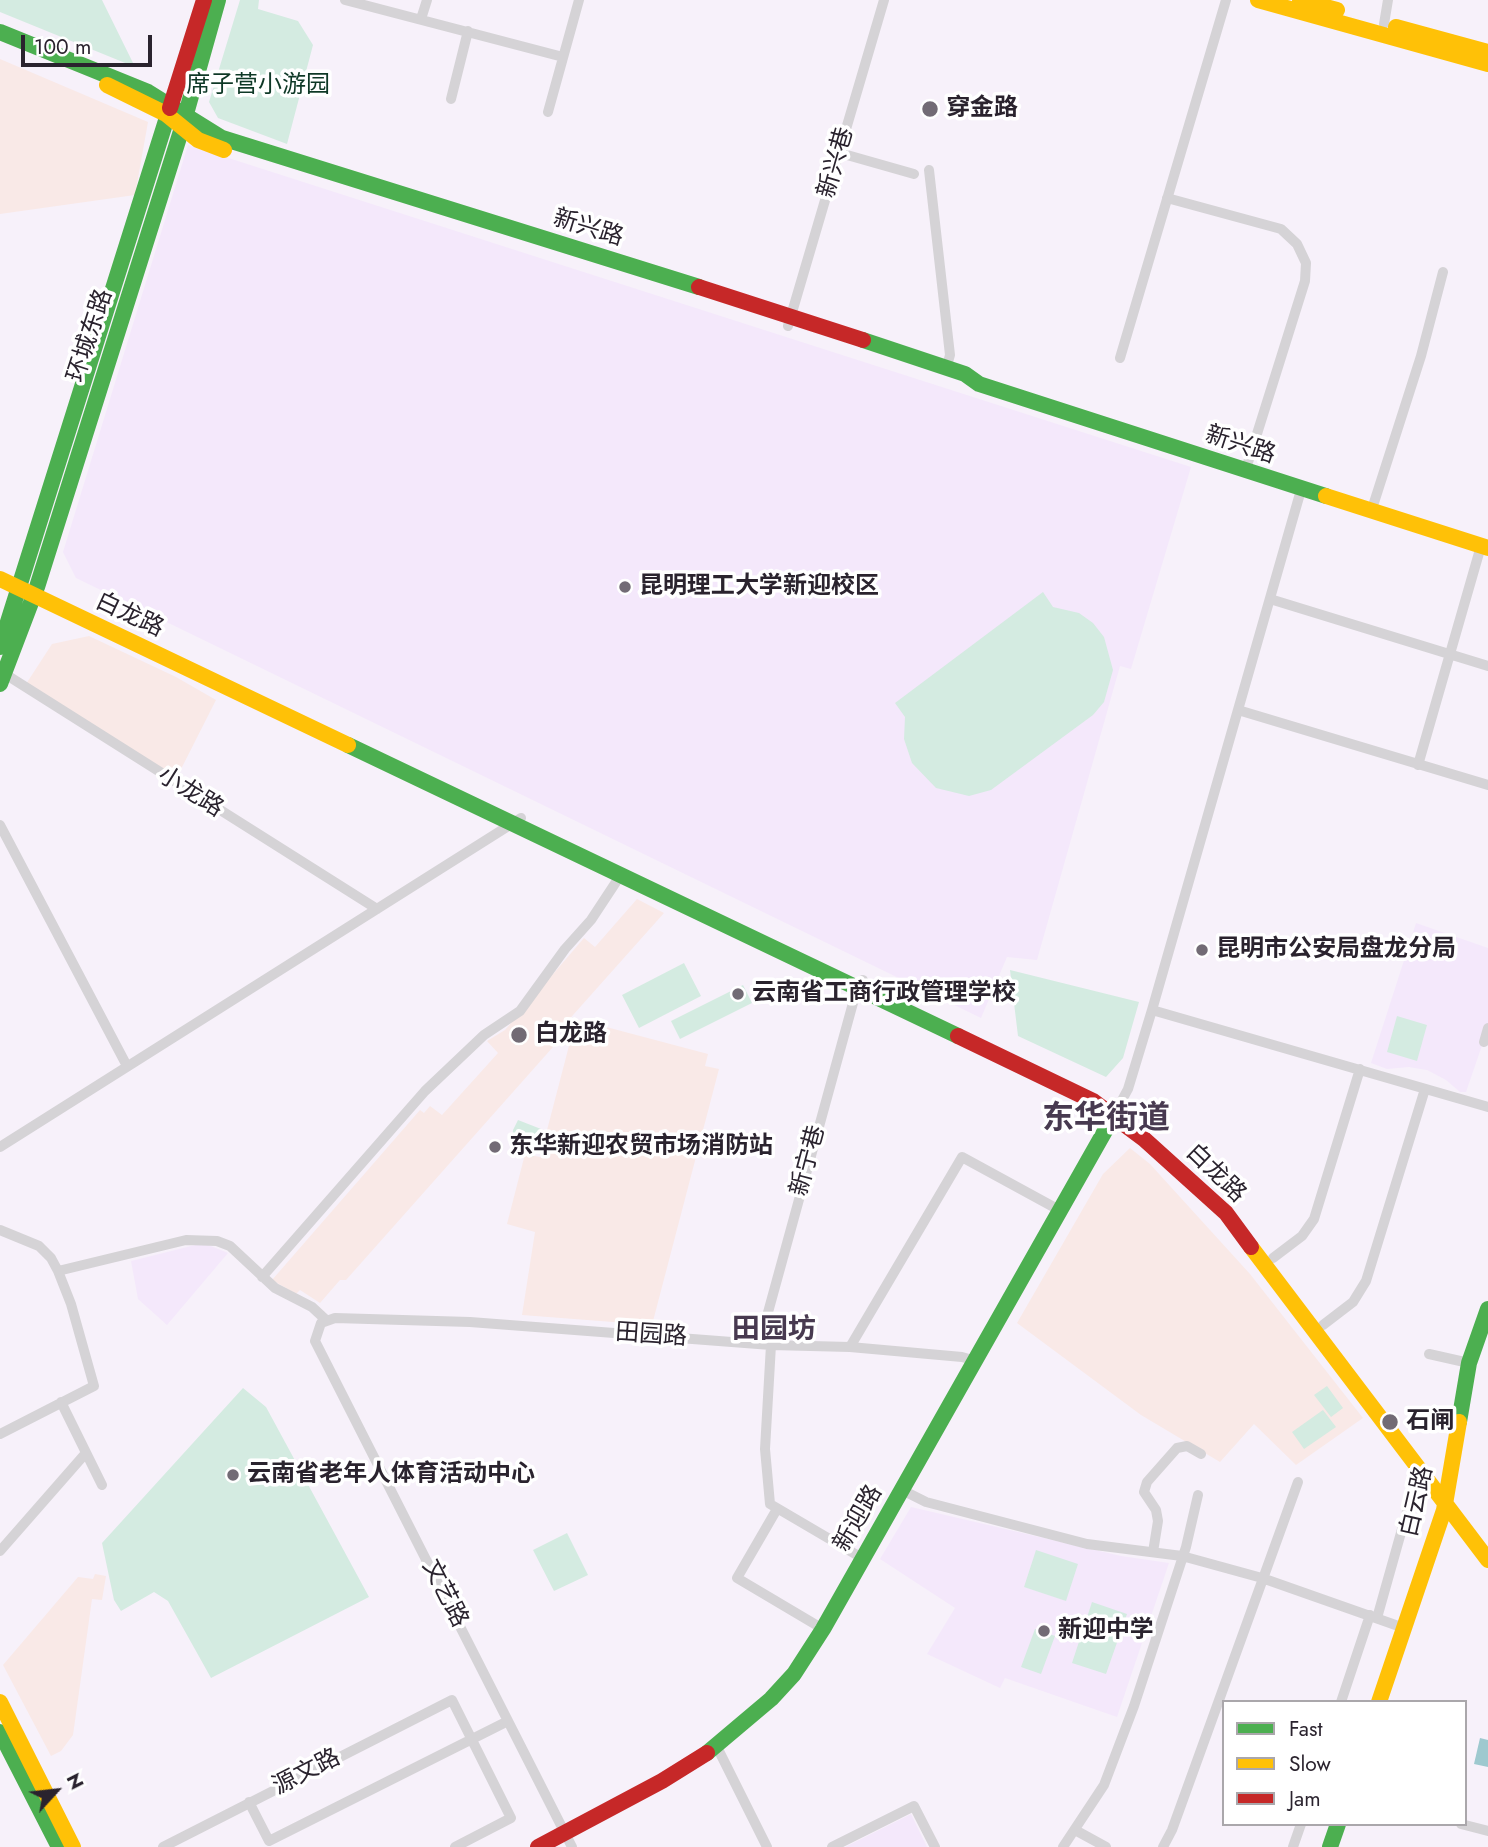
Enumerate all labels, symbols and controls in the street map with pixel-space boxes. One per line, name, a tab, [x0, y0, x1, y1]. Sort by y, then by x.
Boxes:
scale bar	[24, 21, 156, 65]
text: 100 m	[34, 32, 91, 62]
park label: 席子营小游园	[186, 72, 330, 100]
place label: 穿金路	[946, 95, 1018, 123]
marker: 穿金路	[920, 99, 940, 119]
street label: 新兴巷	[813, 124, 861, 202]
street label: 新兴路	[549, 205, 627, 253]
street label: 环城东路	[62, 286, 120, 386]
street label: 新兴路	[1201, 421, 1279, 471]
place label: 昆明理工大学新迎校区	[639, 573, 879, 601]
marker: 昆明理工大学新迎校区	[617, 579, 633, 595]
street label: 白龙路	[90, 588, 168, 644]
street label: 小龙路	[152, 762, 228, 824]
place label: 昆明市公安局盘龙分局	[1216, 936, 1456, 964]
marker: 昆明市公安局盘龙分局	[1194, 942, 1210, 958]
place label: 云南省工商行政管理学校	[752, 980, 1016, 1008]
marker: 云南省工商行政管理学校	[730, 986, 746, 1002]
place label: 白龙路	[535, 1021, 607, 1049]
marker: 白龙路	[509, 1025, 529, 1045]
district label: 东华街道	[1042, 1101, 1170, 1139]
street label: 新宁巷	[786, 1122, 832, 1200]
place label: 东华新迎农贸市场消防站	[509, 1133, 773, 1161]
marker: 东华新迎农贸市场消防站	[487, 1139, 503, 1155]
street label: 白龙路	[1179, 1139, 1251, 1209]
district label: 田园坊	[732, 1314, 816, 1348]
street label: 田园路	[614, 1319, 688, 1353]
place label: 石闸	[1406, 1408, 1454, 1436]
marker: 石闸	[1380, 1412, 1400, 1432]
place label: 云南省老年人体育活动中心	[247, 1461, 535, 1489]
street label: 白云路	[1396, 1464, 1440, 1540]
marker: 云南省老年人体育活动中心	[225, 1467, 241, 1483]
street label: 新迎路	[829, 1481, 889, 1557]
street label: 文艺路	[415, 1555, 473, 1633]
place label: 新迎中学	[1058, 1617, 1154, 1645]
marker: 新迎中学	[1036, 1623, 1052, 1639]
legend	[1222, 1700, 1467, 1826]
text: Fast	[1289, 1714, 1322, 1744]
street label: 源文路	[268, 1744, 346, 1802]
text: Slow	[1289, 1749, 1331, 1779]
north arrow	[21, 1756, 91, 1826]
text: N	[60, 1768, 91, 1794]
text: Jam	[1289, 1784, 1321, 1814]

